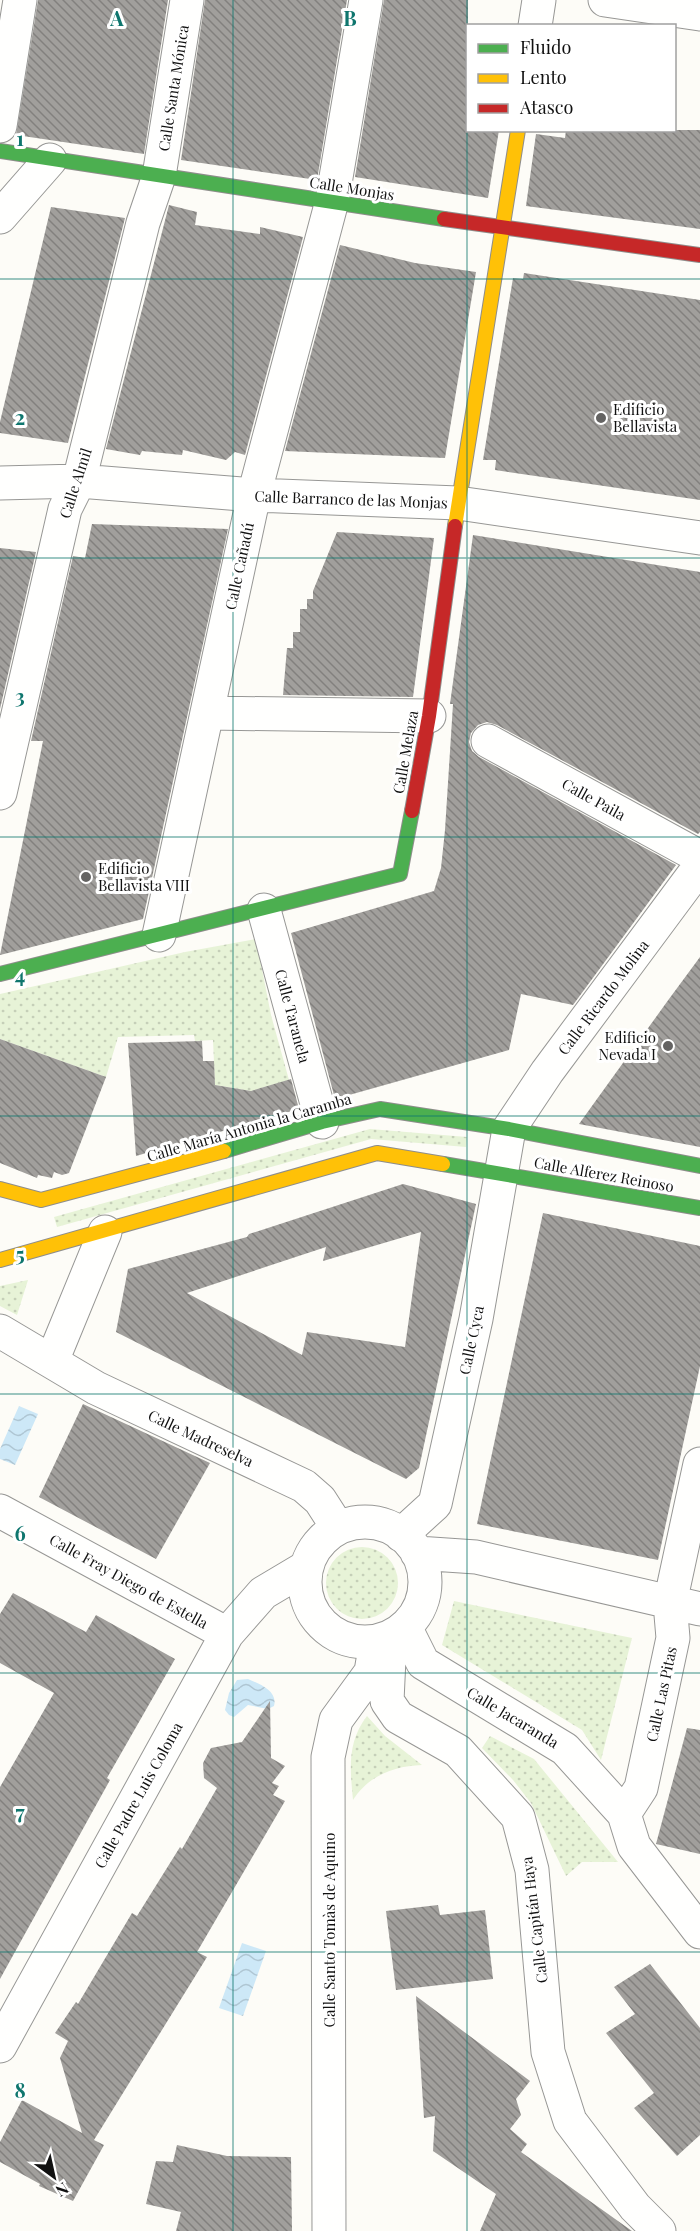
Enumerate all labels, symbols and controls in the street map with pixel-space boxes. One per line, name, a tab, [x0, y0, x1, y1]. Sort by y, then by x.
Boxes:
text: A	[109, 4, 124, 31]
text: B	[343, 4, 357, 31]
street label: Calle Santa Mónica	[153, 23, 193, 153]
legend	[466, 24, 676, 132]
text: Fluido	[520, 35, 571, 59]
text: Lento	[520, 65, 567, 89]
text: Atasco	[519, 95, 573, 119]
text: 1	[16, 124, 24, 151]
street label: Calle Monjas	[308, 171, 396, 205]
place label: Edificio Bellavista	[613, 399, 678, 436]
text: 2	[15, 403, 25, 430]
marker: Edificio Bellavista	[594, 411, 608, 425]
street label: Calle Almil	[54, 445, 96, 521]
street label: Calle Barranco de las Monjas	[254, 486, 448, 512]
street label: Calle Cañadú	[220, 520, 258, 612]
text: 3	[15, 682, 25, 709]
street label: Calle Melaza	[388, 708, 422, 795]
street label: Calle Paila	[559, 773, 630, 825]
place label: Edificio Bellavista VIII	[98, 858, 190, 895]
marker: Edificio Bellavista VIII	[79, 870, 93, 884]
street label: Calle Ricardo Molina	[553, 935, 653, 1059]
text: 4	[15, 961, 25, 988]
street label: Calle Taranela	[271, 967, 315, 1066]
place label: Edificio Nevada I	[599, 1027, 656, 1064]
marker: Edificio Nevada I	[661, 1039, 675, 1053]
street label: Calle María Antonia la Caramba	[144, 1088, 354, 1166]
street label: Calle Alferez Reinoso	[532, 1152, 676, 1196]
text: 5	[15, 1240, 25, 1267]
street label: Calle Cyca	[454, 1303, 488, 1376]
street label: Calle Madreselva	[145, 1405, 257, 1471]
text: 6	[14, 1519, 26, 1546]
street label: Calle Fray Diego de Estella	[46, 1529, 212, 1633]
street label: Calle Las Pitas	[641, 1645, 681, 1743]
street label: Calle Jacaranda	[463, 1682, 563, 1753]
street label: Calle Padre Luis Coloma	[89, 1718, 187, 1872]
text: 7	[15, 1798, 25, 1825]
street label: Calle Santo Tomàs de Aquino	[319, 1833, 339, 2027]
street label: Calle Capitán Haya	[516, 1855, 552, 1985]
text: 8	[14, 2076, 26, 2103]
north arrow	[24, 2147, 84, 2207]
text: N	[52, 2178, 73, 2202]

